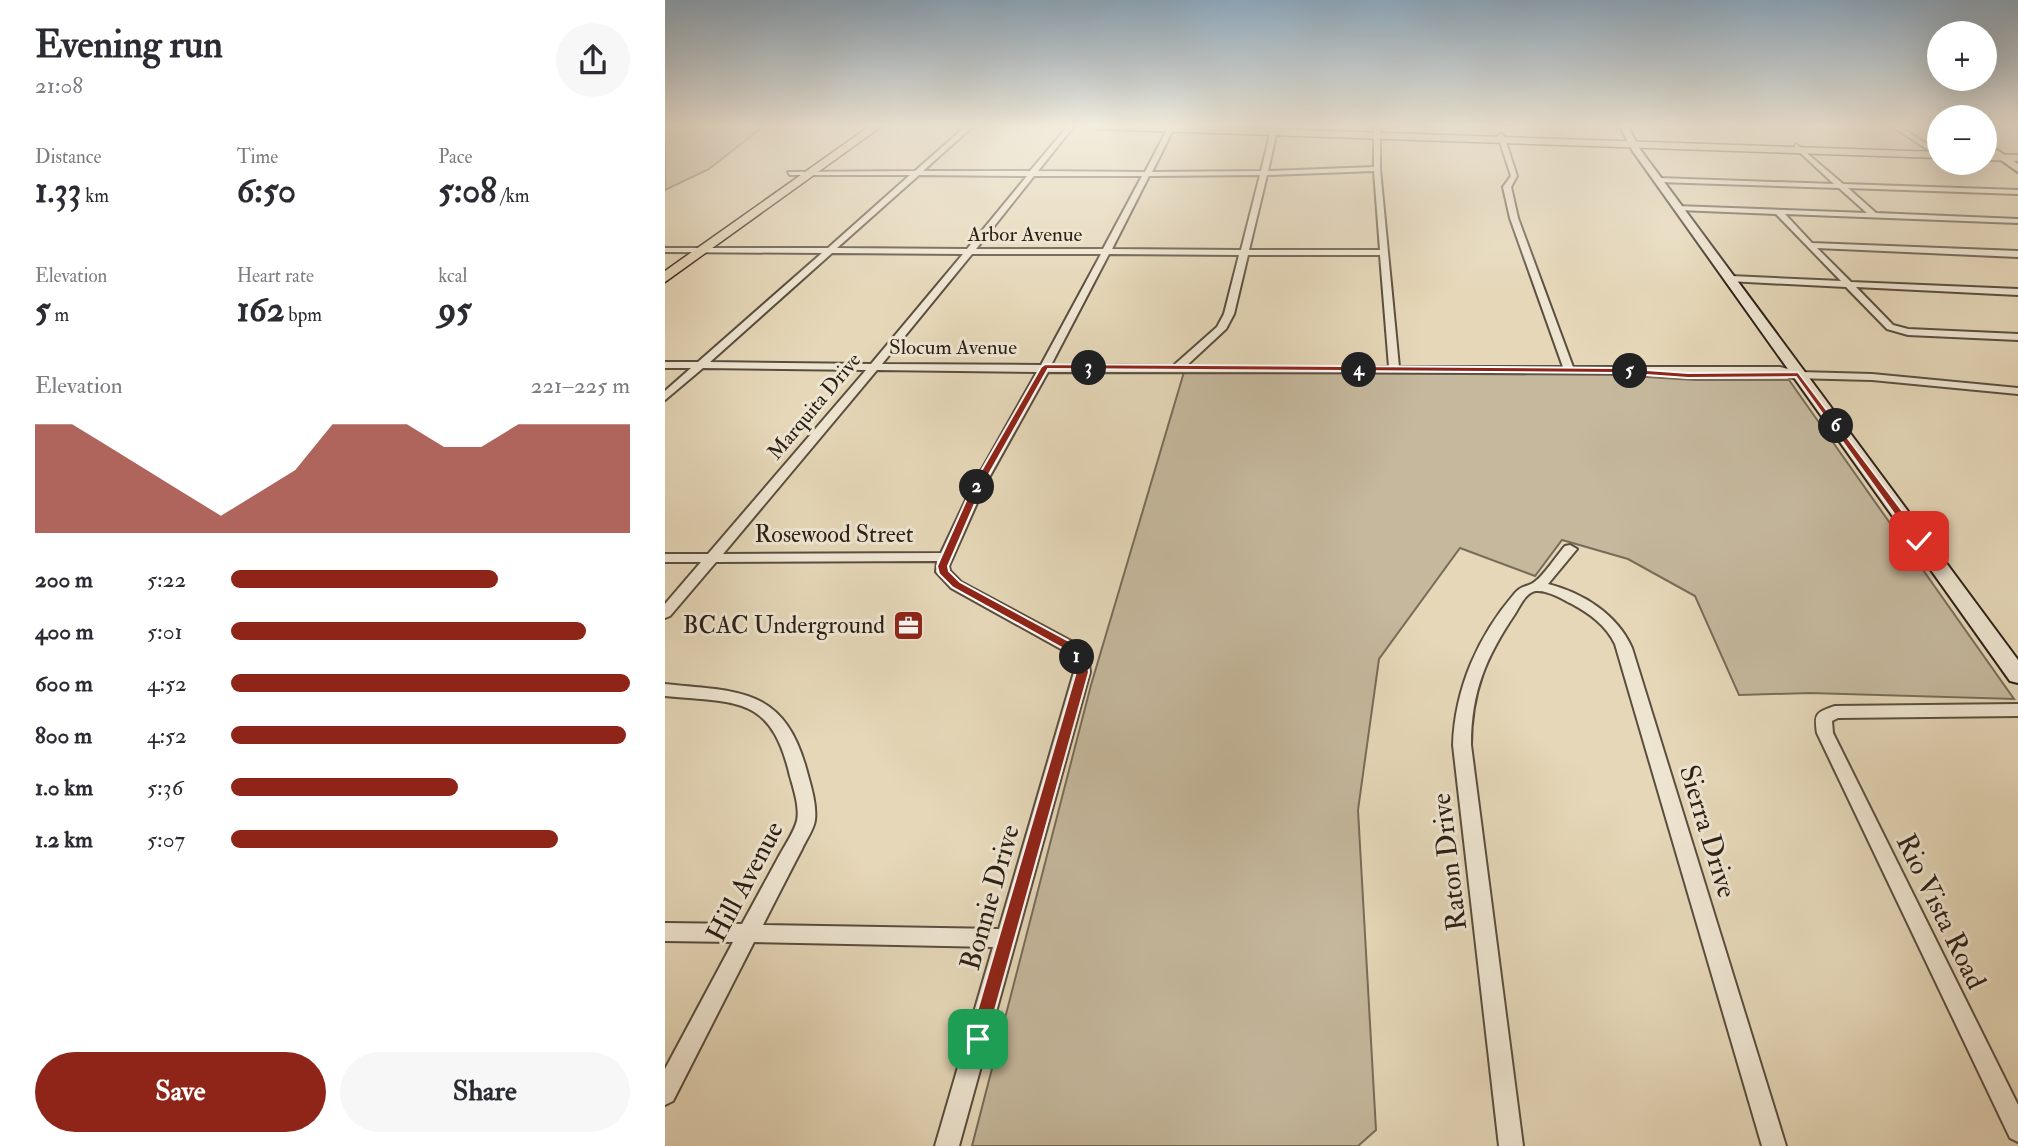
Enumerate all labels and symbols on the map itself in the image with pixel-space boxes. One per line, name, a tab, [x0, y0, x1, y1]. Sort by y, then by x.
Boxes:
street label: Arbor Avenue	[967, 221, 1083, 248]
street label: Slocum Avenue	[889, 334, 1017, 361]
street label: Marquita Drive	[762, 347, 867, 466]
pin: 3	[1071, 350, 1107, 386]
pin: 4	[1341, 352, 1377, 388]
pin: 5	[1613, 354, 1647, 388]
pin: 6	[1819, 408, 1853, 444]
pin: 2	[959, 470, 995, 504]
pin	[1889, 511, 1949, 571]
street label: Rosewood Street	[754, 519, 914, 550]
office icon: BCAC Underground	[891, 608, 925, 642]
place label: BCAC Underground	[683, 610, 885, 641]
pin: 1	[1059, 640, 1095, 674]
street label: Sierra Drive	[1671, 761, 1744, 902]
street label: Raton Drive	[1424, 791, 1475, 933]
street label: Hill Avenue	[699, 815, 792, 948]
street label: Bonnie Drive	[953, 820, 1028, 974]
street label: Rio Vista Road	[1888, 828, 1993, 995]
pin	[948, 1009, 1008, 1069]

